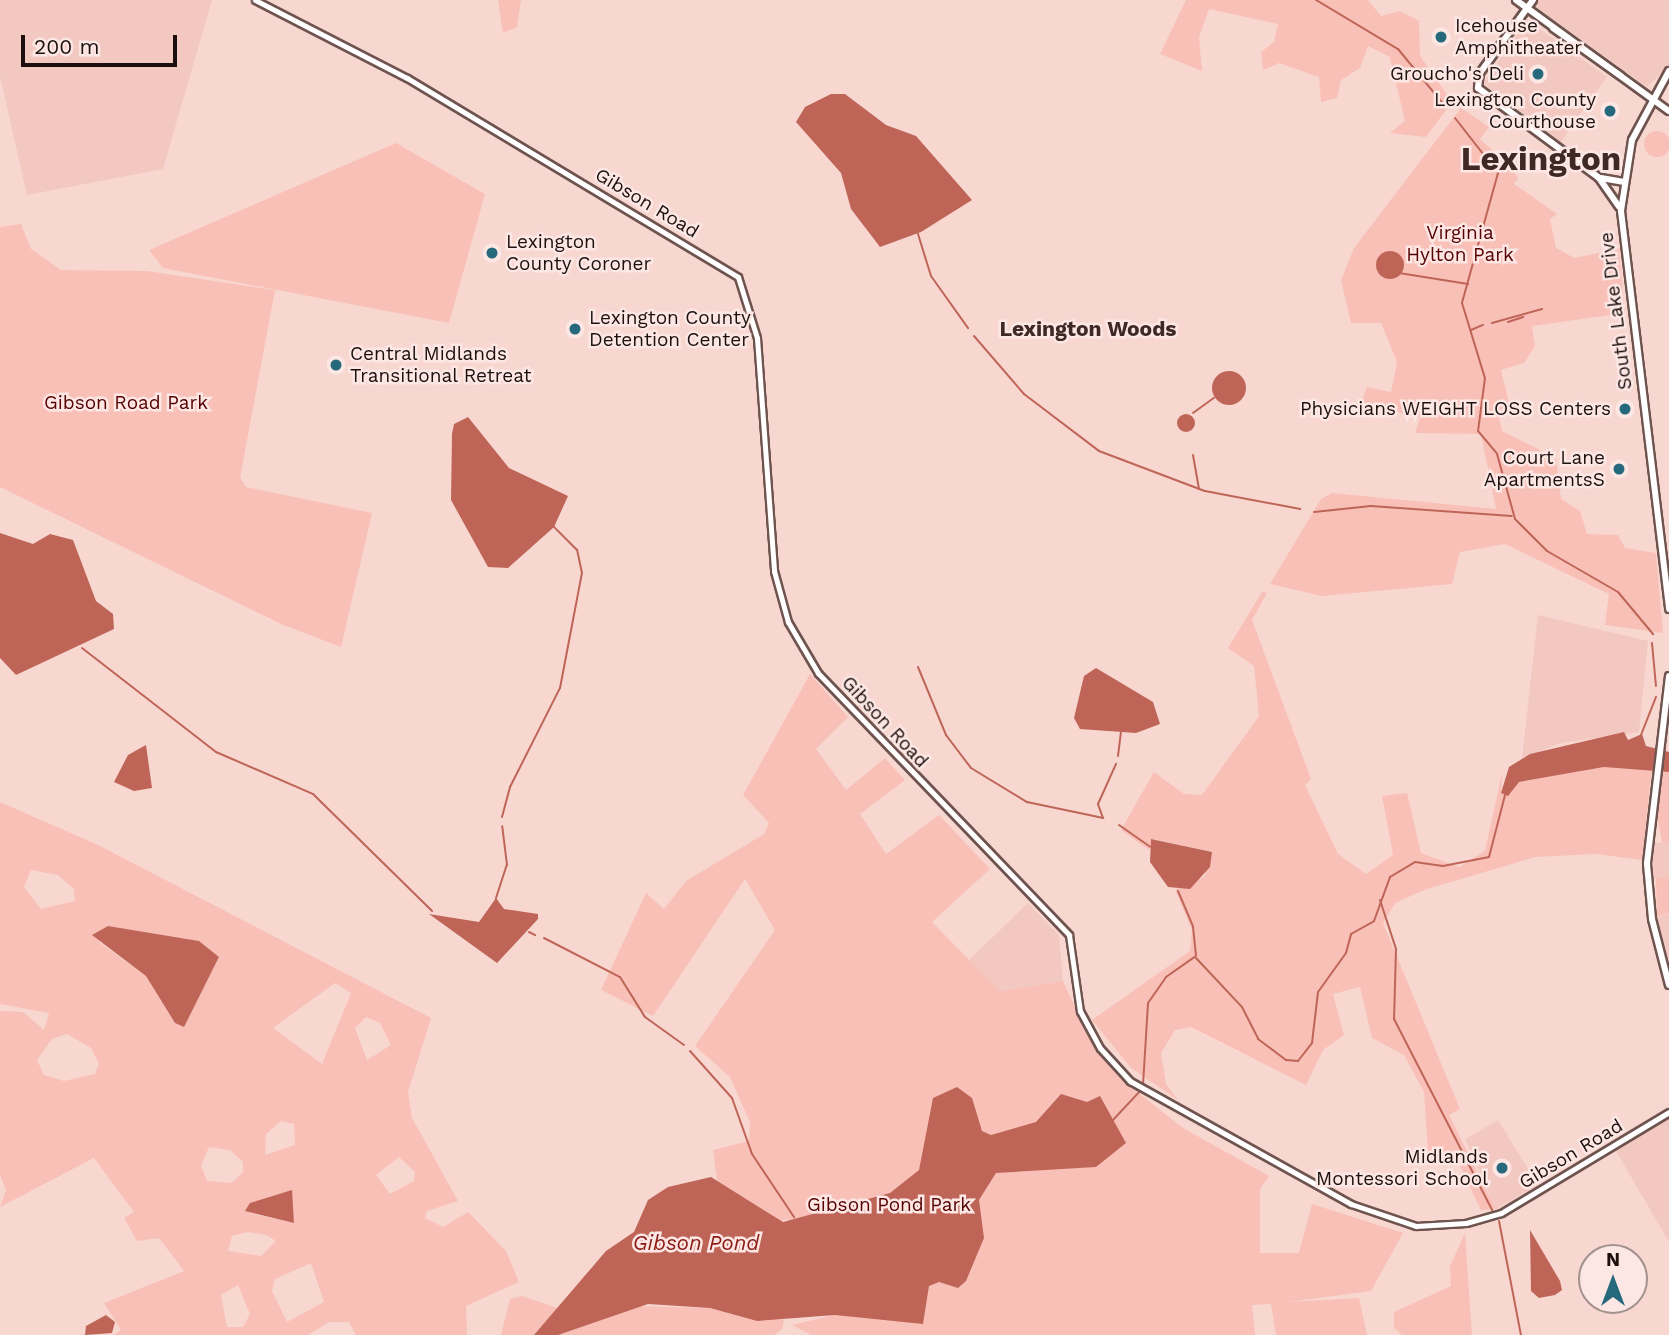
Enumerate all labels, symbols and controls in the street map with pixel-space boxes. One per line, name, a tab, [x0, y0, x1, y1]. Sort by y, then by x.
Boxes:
place label: Icehouse Amphitheater	[1455, 15, 1582, 59]
scale bar	[24, 21, 180, 65]
marker: Icehouse Amphitheater	[1433, 29, 1449, 45]
text: 200 m	[34, 34, 100, 59]
place label: Groucho's Deli	[1390, 63, 1524, 85]
marker: Groucho's Deli	[1530, 66, 1546, 82]
place label: Lexington County Courthouse	[1434, 89, 1596, 133]
marker: Lexington County Courthouse	[1602, 103, 1618, 119]
district label: Lexington	[1461, 139, 1621, 179]
street label: Gibson Road	[591, 163, 703, 243]
park label: Virginia Hylton Park	[1406, 222, 1514, 266]
place label: Lexington County Coroner	[506, 231, 652, 275]
street label: South Lake Drive	[1595, 231, 1637, 391]
marker: Lexington County Coroner	[484, 245, 500, 261]
place label: Lexington County Detention Center	[589, 307, 751, 351]
district label: Lexington Woods	[999, 316, 1177, 342]
marker: Lexington County Detention Center	[567, 321, 583, 337]
place label: Central Midlands Transitional Retreat	[350, 343, 532, 387]
marker: Central Midlands Transitional Retreat	[328, 357, 344, 373]
park label: Gibson Road Park	[44, 392, 208, 414]
place label: Physicians WEIGHT LOSS Centers	[1299, 398, 1611, 420]
marker: Physicians WEIGHT LOSS Centers	[1617, 401, 1633, 417]
place label: Court Lane ApartmentsS	[1484, 447, 1605, 491]
marker: Court Lane ApartmentsS	[1611, 461, 1627, 477]
street label: Gibson Road	[837, 672, 933, 772]
street label: Gibson Road	[1515, 1114, 1627, 1194]
place label: Midlands Montessori School	[1316, 1146, 1488, 1190]
marker: Midlands Montessori School	[1494, 1160, 1510, 1176]
park label: Gibson Pond Park	[807, 1194, 971, 1216]
water label: Gibson Pond	[633, 1230, 759, 1256]
north arrow	[1578, 1244, 1648, 1314]
text: N	[1606, 1248, 1620, 1271]

